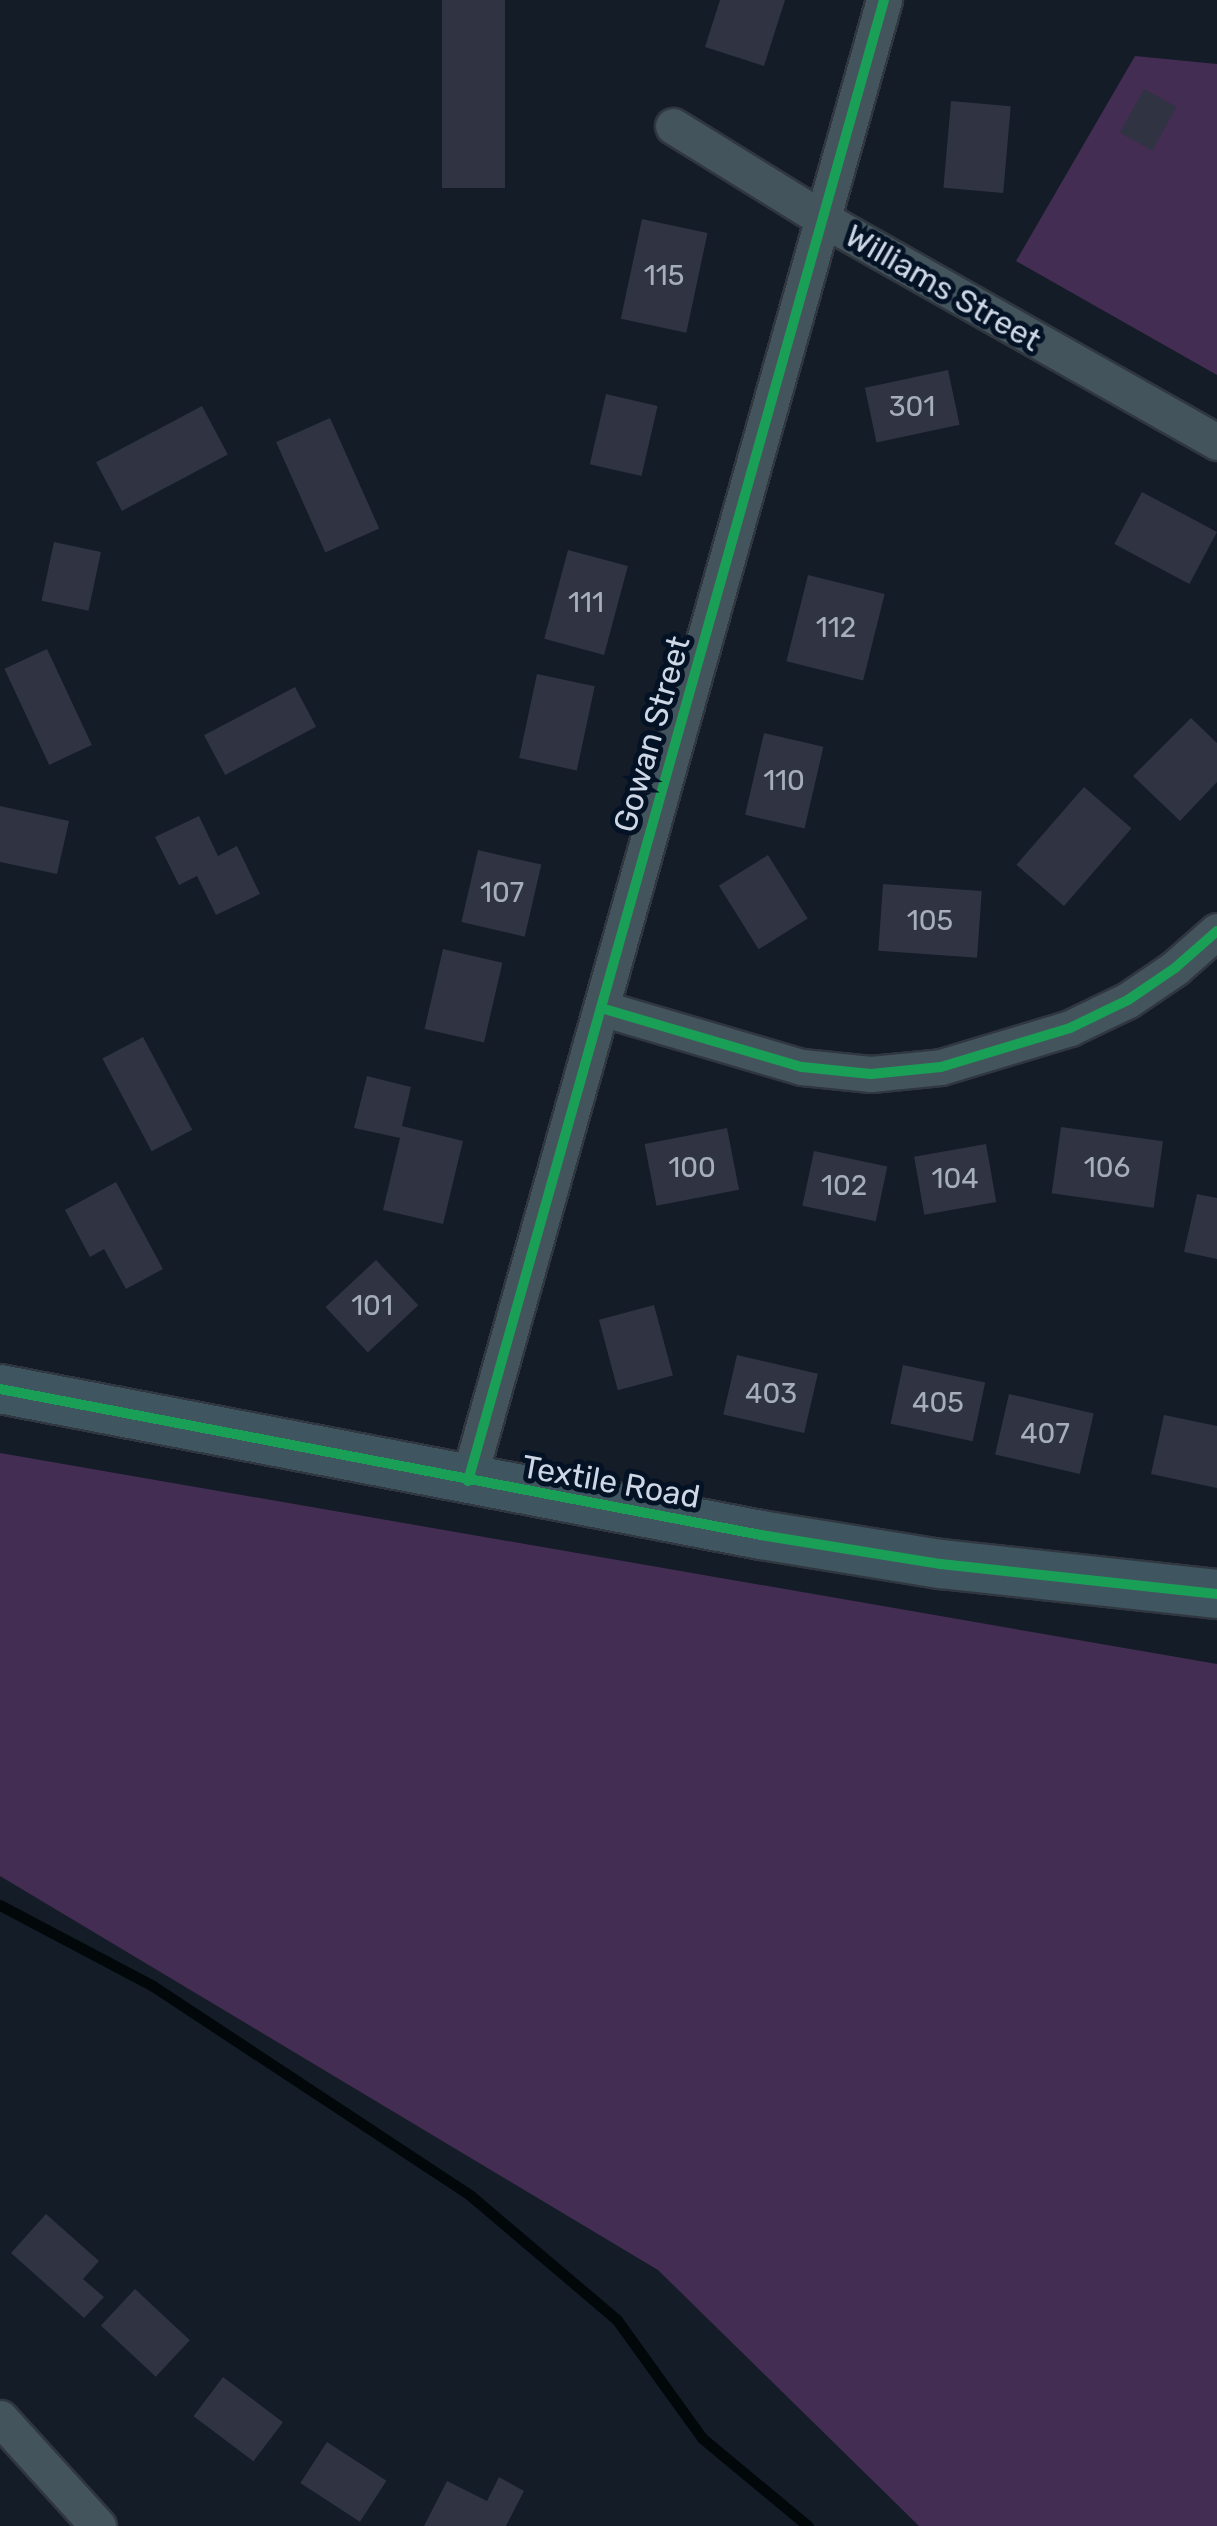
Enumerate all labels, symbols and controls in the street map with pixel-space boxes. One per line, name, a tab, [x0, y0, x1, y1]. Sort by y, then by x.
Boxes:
street label: Williams Street	[838, 217, 1048, 359]
house number: 115	[644, 259, 684, 293]
house number: 301	[889, 390, 935, 424]
house number: 111	[568, 586, 604, 620]
house number: 112	[816, 611, 856, 645]
street label: Gowan Street	[606, 631, 698, 837]
house number: 110	[763, 764, 805, 798]
house number: 107	[480, 876, 524, 910]
house number: 105	[907, 904, 953, 938]
house number: 100	[668, 1151, 716, 1185]
house number: 106	[1084, 1151, 1130, 1185]
house number: 104	[931, 1162, 979, 1196]
house number: 102	[821, 1169, 867, 1203]
house number: 101	[351, 1289, 393, 1323]
house number: 403	[745, 1377, 797, 1411]
house number: 405	[912, 1386, 964, 1420]
house number: 407	[1020, 1417, 1070, 1451]
street label: Textile Road	[519, 1447, 703, 1517]

